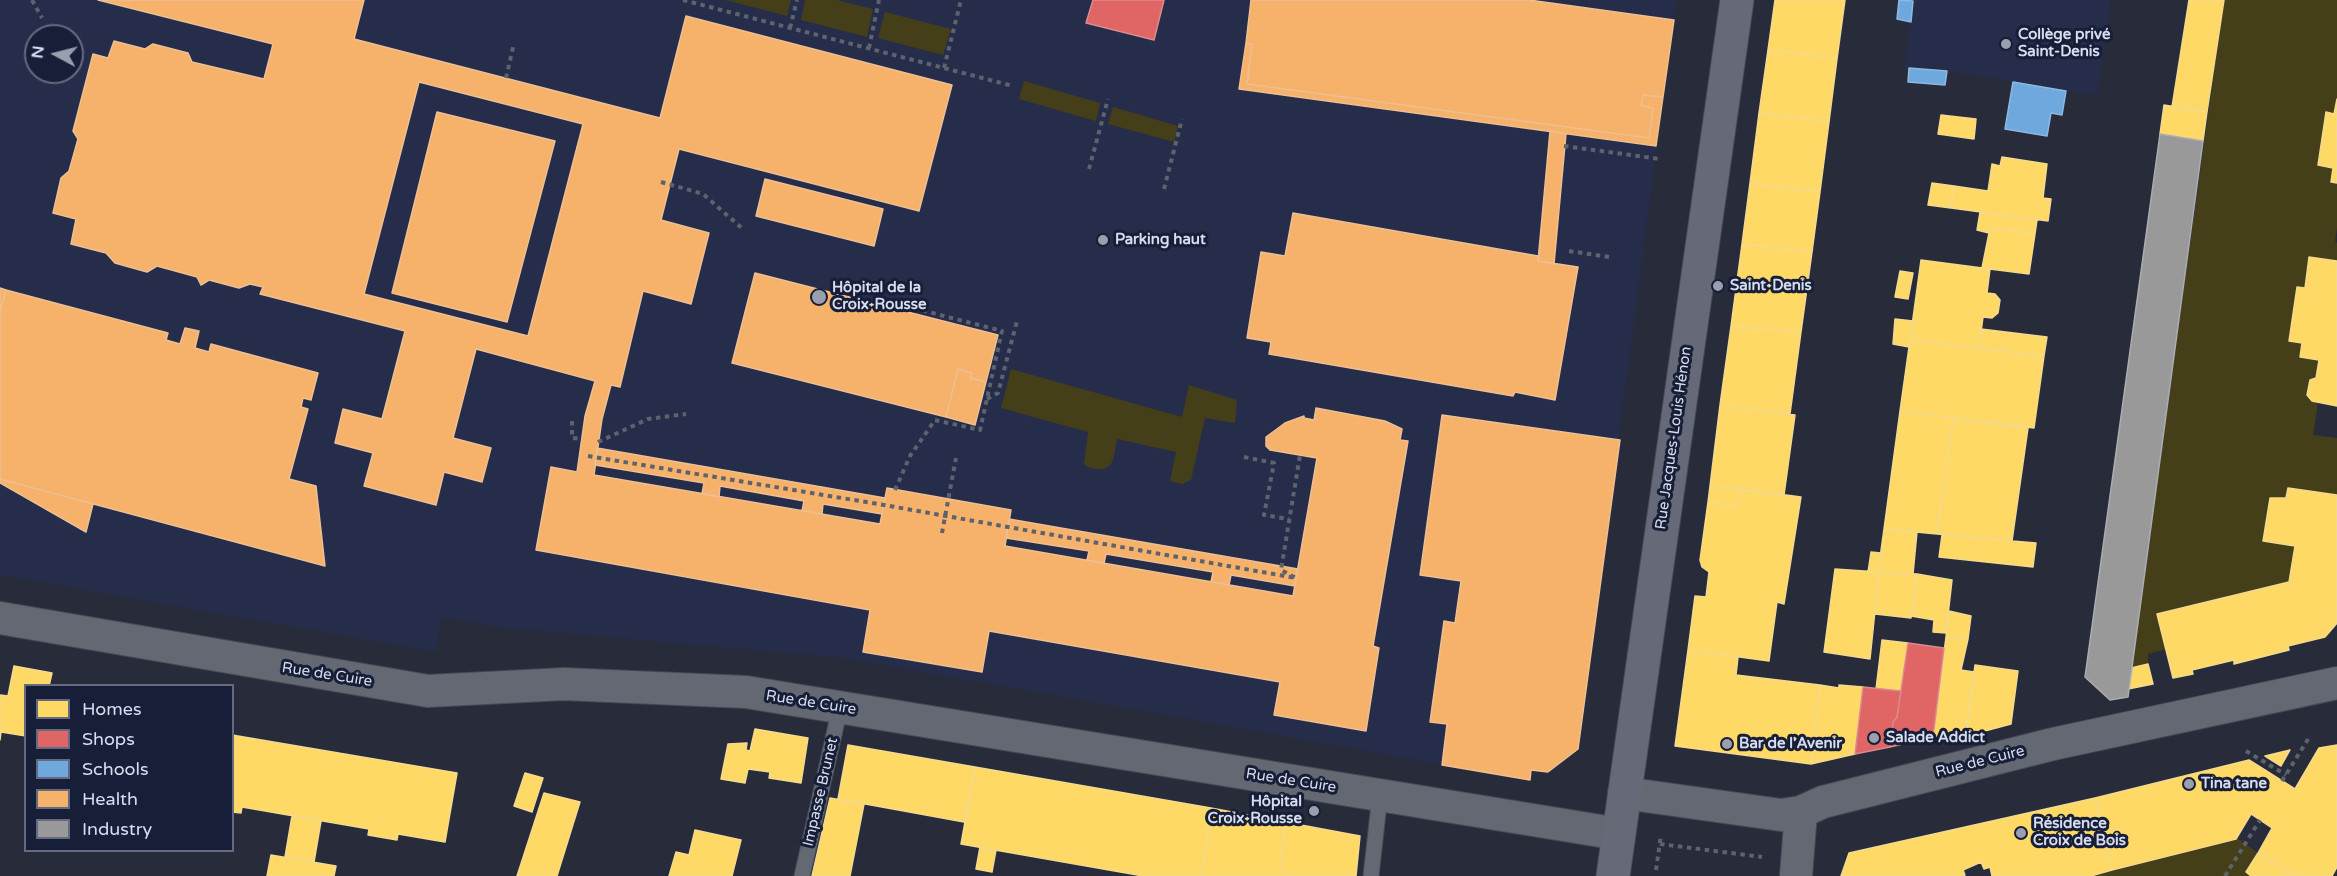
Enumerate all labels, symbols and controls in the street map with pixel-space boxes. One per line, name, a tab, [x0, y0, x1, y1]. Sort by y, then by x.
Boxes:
north arrow	[24, 24, 84, 84]
place label: Collège privé Saint-Denis	[2018, 26, 2110, 61]
marker: Collège privé Saint-Denis	[1999, 37, 2013, 51]
text: N	[27, 44, 49, 60]
place label: Parking haut	[1115, 231, 1206, 249]
marker: Parking haut	[1096, 233, 1110, 247]
place label: Saint-Denis	[1730, 277, 1812, 295]
place label: Hôpital de la Croix-Rousse	[832, 279, 926, 314]
marker: Saint-Denis	[1711, 279, 1725, 293]
marker: Hôpital de la Croix-Rousse	[810, 288, 828, 306]
street label: Rue Jacques-Louis Hénon	[1652, 345, 1696, 531]
street label: Rue de Cuire	[281, 659, 373, 691]
legend	[24, 684, 234, 852]
street label: Rue de Cuire	[765, 687, 857, 719]
text: Homes	[82, 698, 142, 720]
text: Shops	[82, 728, 135, 750]
place label: Salade Addict	[1886, 729, 1985, 747]
marker: Salade Addict	[1867, 731, 1881, 745]
place label: Bar de l'Avenir	[1739, 735, 1842, 753]
street label: Impasse Brunet	[800, 736, 842, 848]
marker: Bar de l'Avenir	[1720, 737, 1734, 751]
street label: Rue de Cuire	[1934, 742, 2026, 782]
text: Schools	[82, 758, 149, 780]
street label: Rue de Cuire	[1245, 765, 1337, 797]
place label: Tina tane	[2201, 775, 2267, 793]
marker: Tina tane	[2182, 777, 2196, 791]
text: Health	[82, 788, 138, 810]
place label: Hôpital Croix-Rousse	[1208, 793, 1302, 828]
marker: Hôpital Croix-Rousse	[1307, 804, 1321, 818]
place label: Résidence Croix de Bois	[2033, 815, 2126, 850]
text: Industry	[82, 818, 152, 840]
marker: Résidence Croix de Bois	[2014, 826, 2028, 840]

